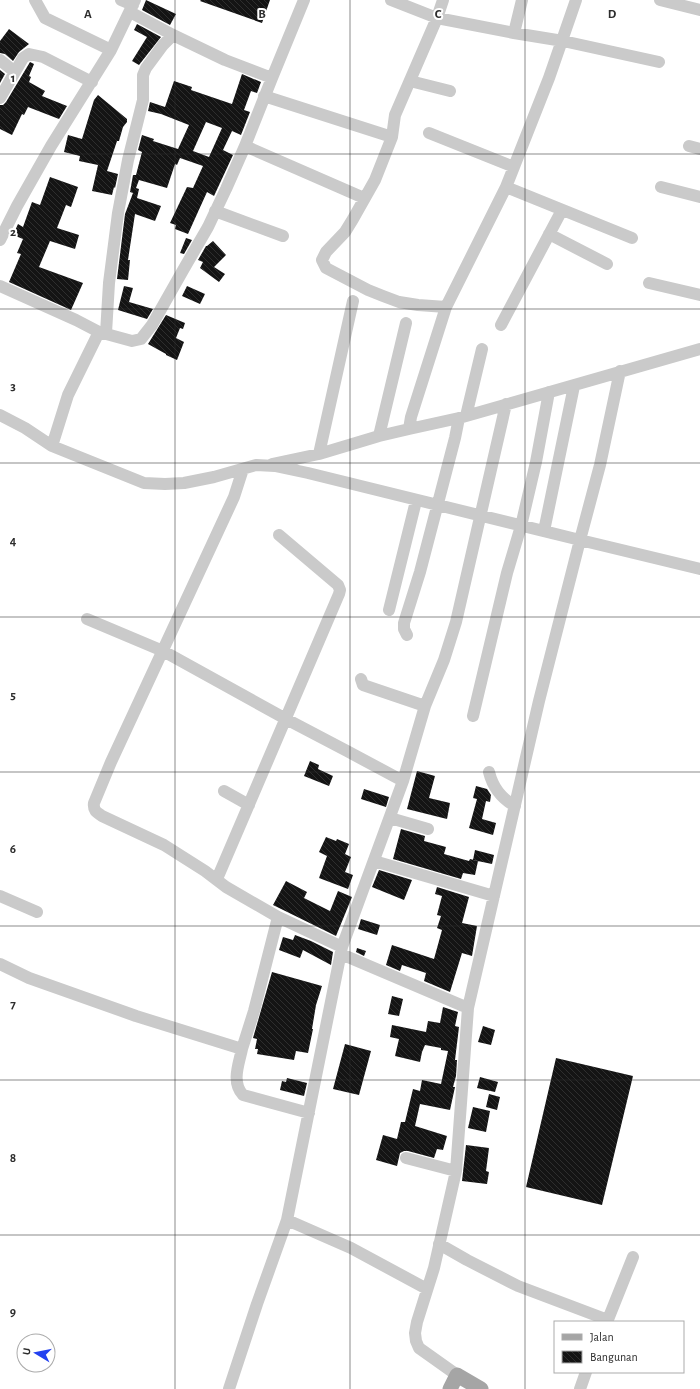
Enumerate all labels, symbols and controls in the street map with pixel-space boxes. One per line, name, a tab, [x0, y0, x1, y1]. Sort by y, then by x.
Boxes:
text: A	[84, 8, 92, 21]
text: B	[258, 8, 266, 21]
text: C	[435, 8, 442, 21]
text: D	[608, 8, 617, 21]
text: 1	[11, 72, 15, 85]
text: 2	[10, 226, 16, 239]
text: 3	[10, 380, 16, 393]
text: 4	[10, 535, 17, 548]
text: 5	[10, 689, 16, 702]
text: 6	[10, 843, 16, 856]
text: 7	[10, 998, 16, 1011]
text: 8	[10, 1152, 16, 1165]
text: 9	[10, 1306, 16, 1319]
legend	[554, 1321, 684, 1373]
text: Jalan	[590, 1331, 614, 1343]
north arrow	[16, 1333, 56, 1373]
text: U	[21, 1347, 33, 1356]
text: Bangunan	[590, 1351, 638, 1363]

